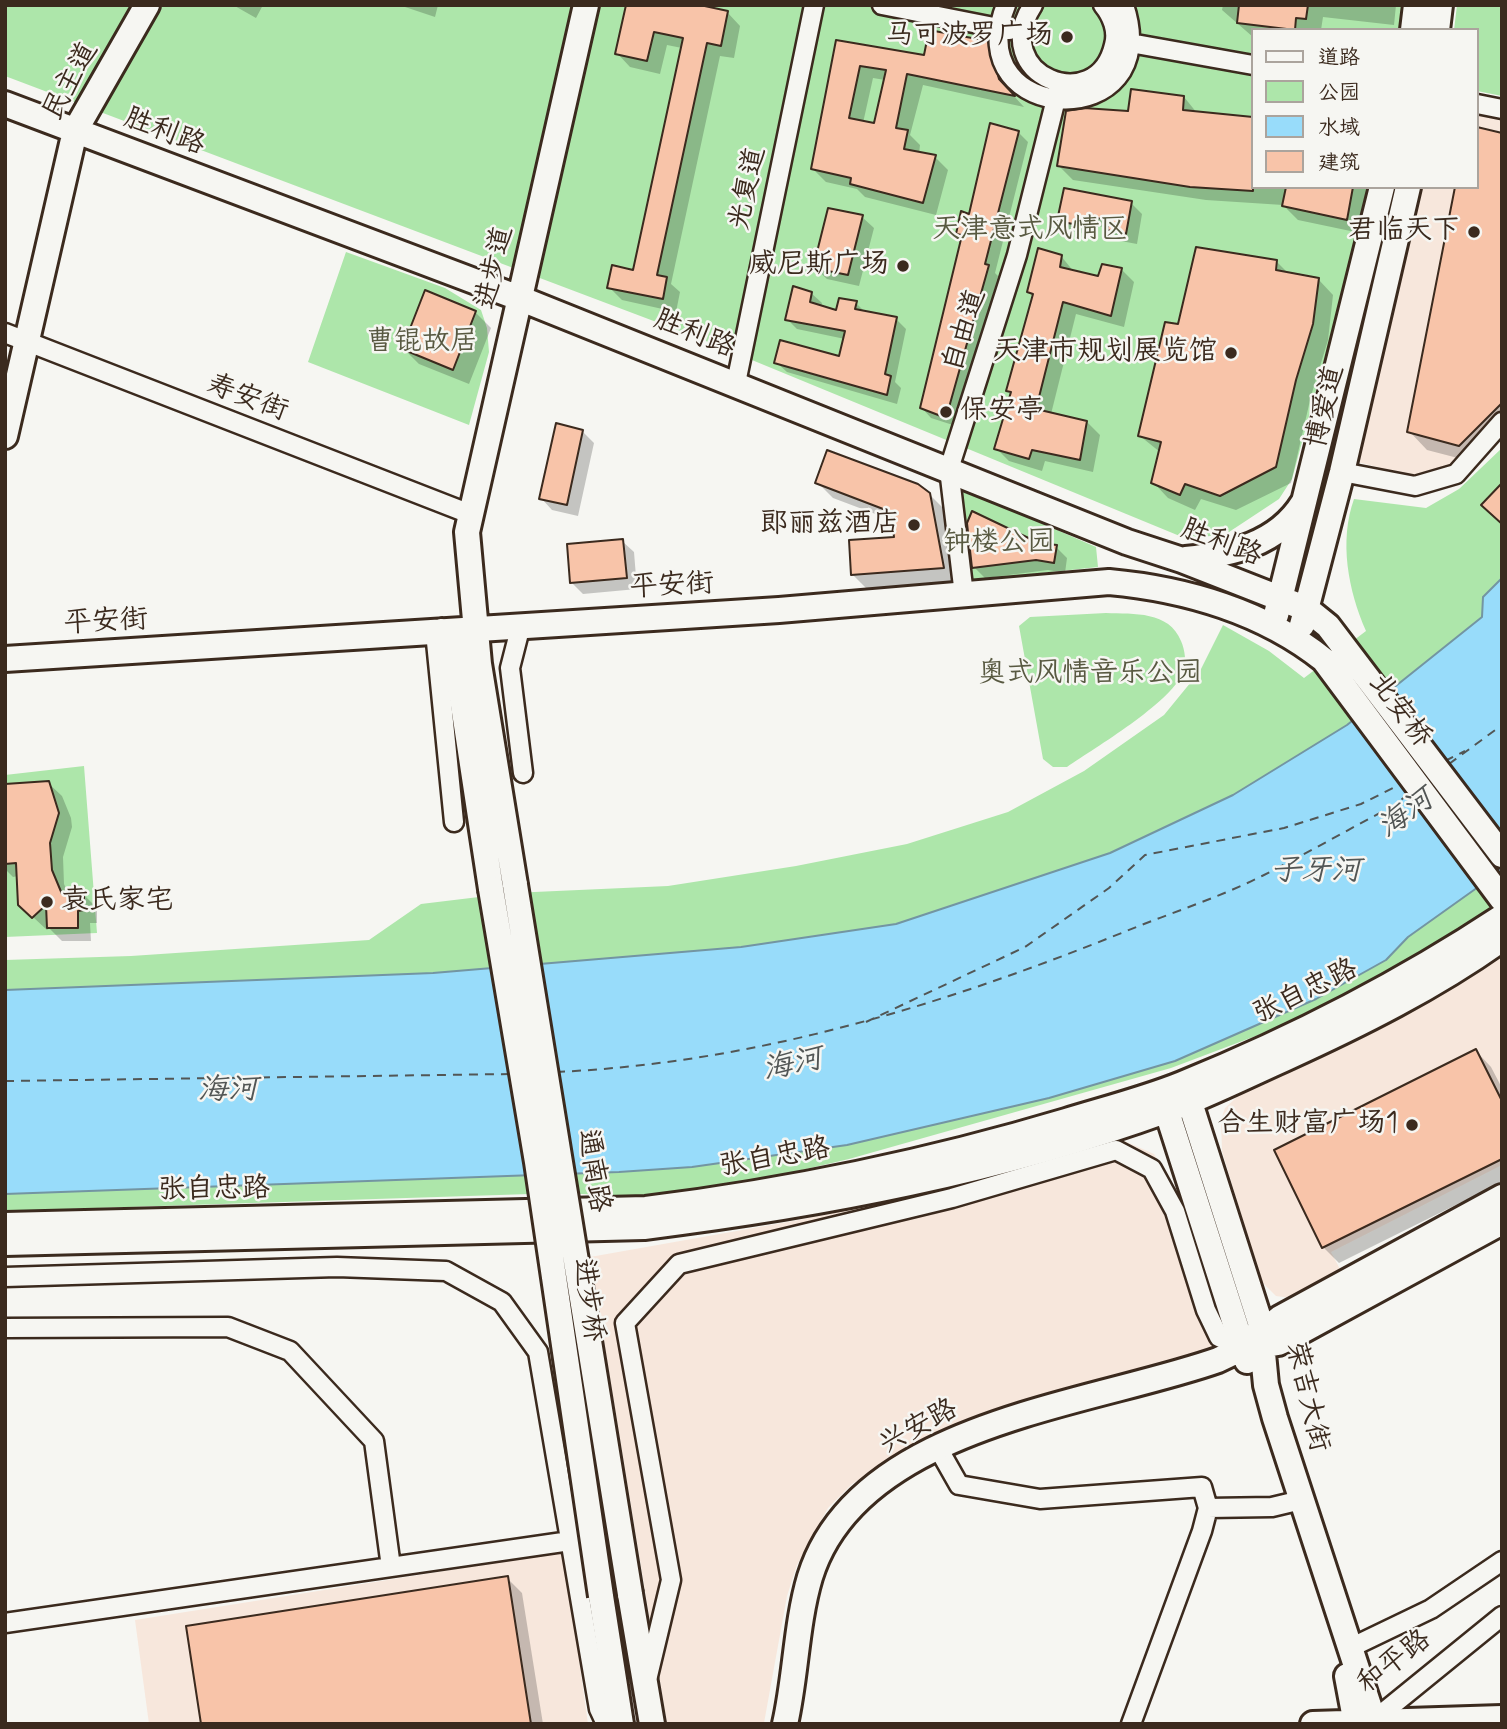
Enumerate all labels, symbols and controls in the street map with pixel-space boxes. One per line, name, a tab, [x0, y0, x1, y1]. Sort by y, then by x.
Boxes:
place label: 马可波罗广场	[885, 20, 1053, 54]
legend	[1252, 28, 1479, 189]
marker: 马可波罗广场	[1059, 29, 1075, 45]
street label: 民主道	[37, 37, 107, 127]
text: 道路	[1318, 44, 1360, 72]
text: 公园	[1318, 79, 1360, 107]
street label: 胜利路	[119, 102, 209, 164]
text: 水域	[1318, 114, 1360, 142]
street label: 光复道	[724, 144, 774, 234]
text: 建筑	[1318, 149, 1360, 177]
park label: 天津意式风情区	[932, 214, 1128, 248]
place label: 君临天下	[1348, 215, 1460, 249]
street label: 进步道	[470, 223, 522, 313]
marker: 君临天下	[1466, 224, 1482, 240]
place label: 威尼斯广场	[749, 249, 889, 283]
marker: 威尼斯广场	[895, 258, 911, 274]
street label: 自由道	[938, 286, 994, 376]
street label: 胜利路	[649, 304, 739, 366]
park label: 曹锟故居	[366, 326, 478, 360]
place label: 天津市规划展览馆	[993, 336, 1217, 370]
marker: 天津市规划展览馆	[1223, 345, 1239, 361]
street label: 博爱道	[1301, 362, 1353, 452]
street label: 寿安街	[202, 368, 292, 430]
place label: 保安亭	[960, 395, 1044, 429]
marker: 保安亭	[938, 404, 954, 420]
place label: 郎丽兹酒店	[760, 508, 900, 542]
street label: 胜利路	[1176, 513, 1266, 575]
marker: 郎丽兹酒店	[906, 517, 922, 533]
park label: 钟楼公园	[943, 527, 1055, 561]
street label: 平安街	[629, 568, 715, 606]
street label: 平安街	[63, 604, 149, 642]
park label: 奥式风情音乐公园	[978, 658, 1202, 692]
street label: 北安桥	[1360, 667, 1438, 755]
water label: 海河	[1372, 783, 1442, 847]
water label: 子牙河	[1271, 855, 1361, 891]
place label: 袁氏家宅	[61, 885, 173, 919]
marker: 袁氏家宅	[39, 894, 55, 910]
street label: 张自忠路	[1248, 953, 1364, 1033]
water label: 海河	[760, 1042, 826, 1090]
water label: 海河	[198, 1073, 258, 1111]
place label: 合生财富广场1	[1217, 1108, 1398, 1142]
marker: 合生财富广场1	[1404, 1117, 1420, 1133]
street label: 通南路	[569, 1127, 615, 1215]
street label: 张自忠路	[717, 1133, 833, 1185]
street label: 张自忠路	[158, 1173, 270, 1209]
street label: 进步桥	[565, 1256, 609, 1344]
street label: 荣吉大街	[1277, 1339, 1335, 1455]
street label: 兴安路	[874, 1393, 964, 1463]
street label: 和平路	[1352, 1624, 1438, 1702]

